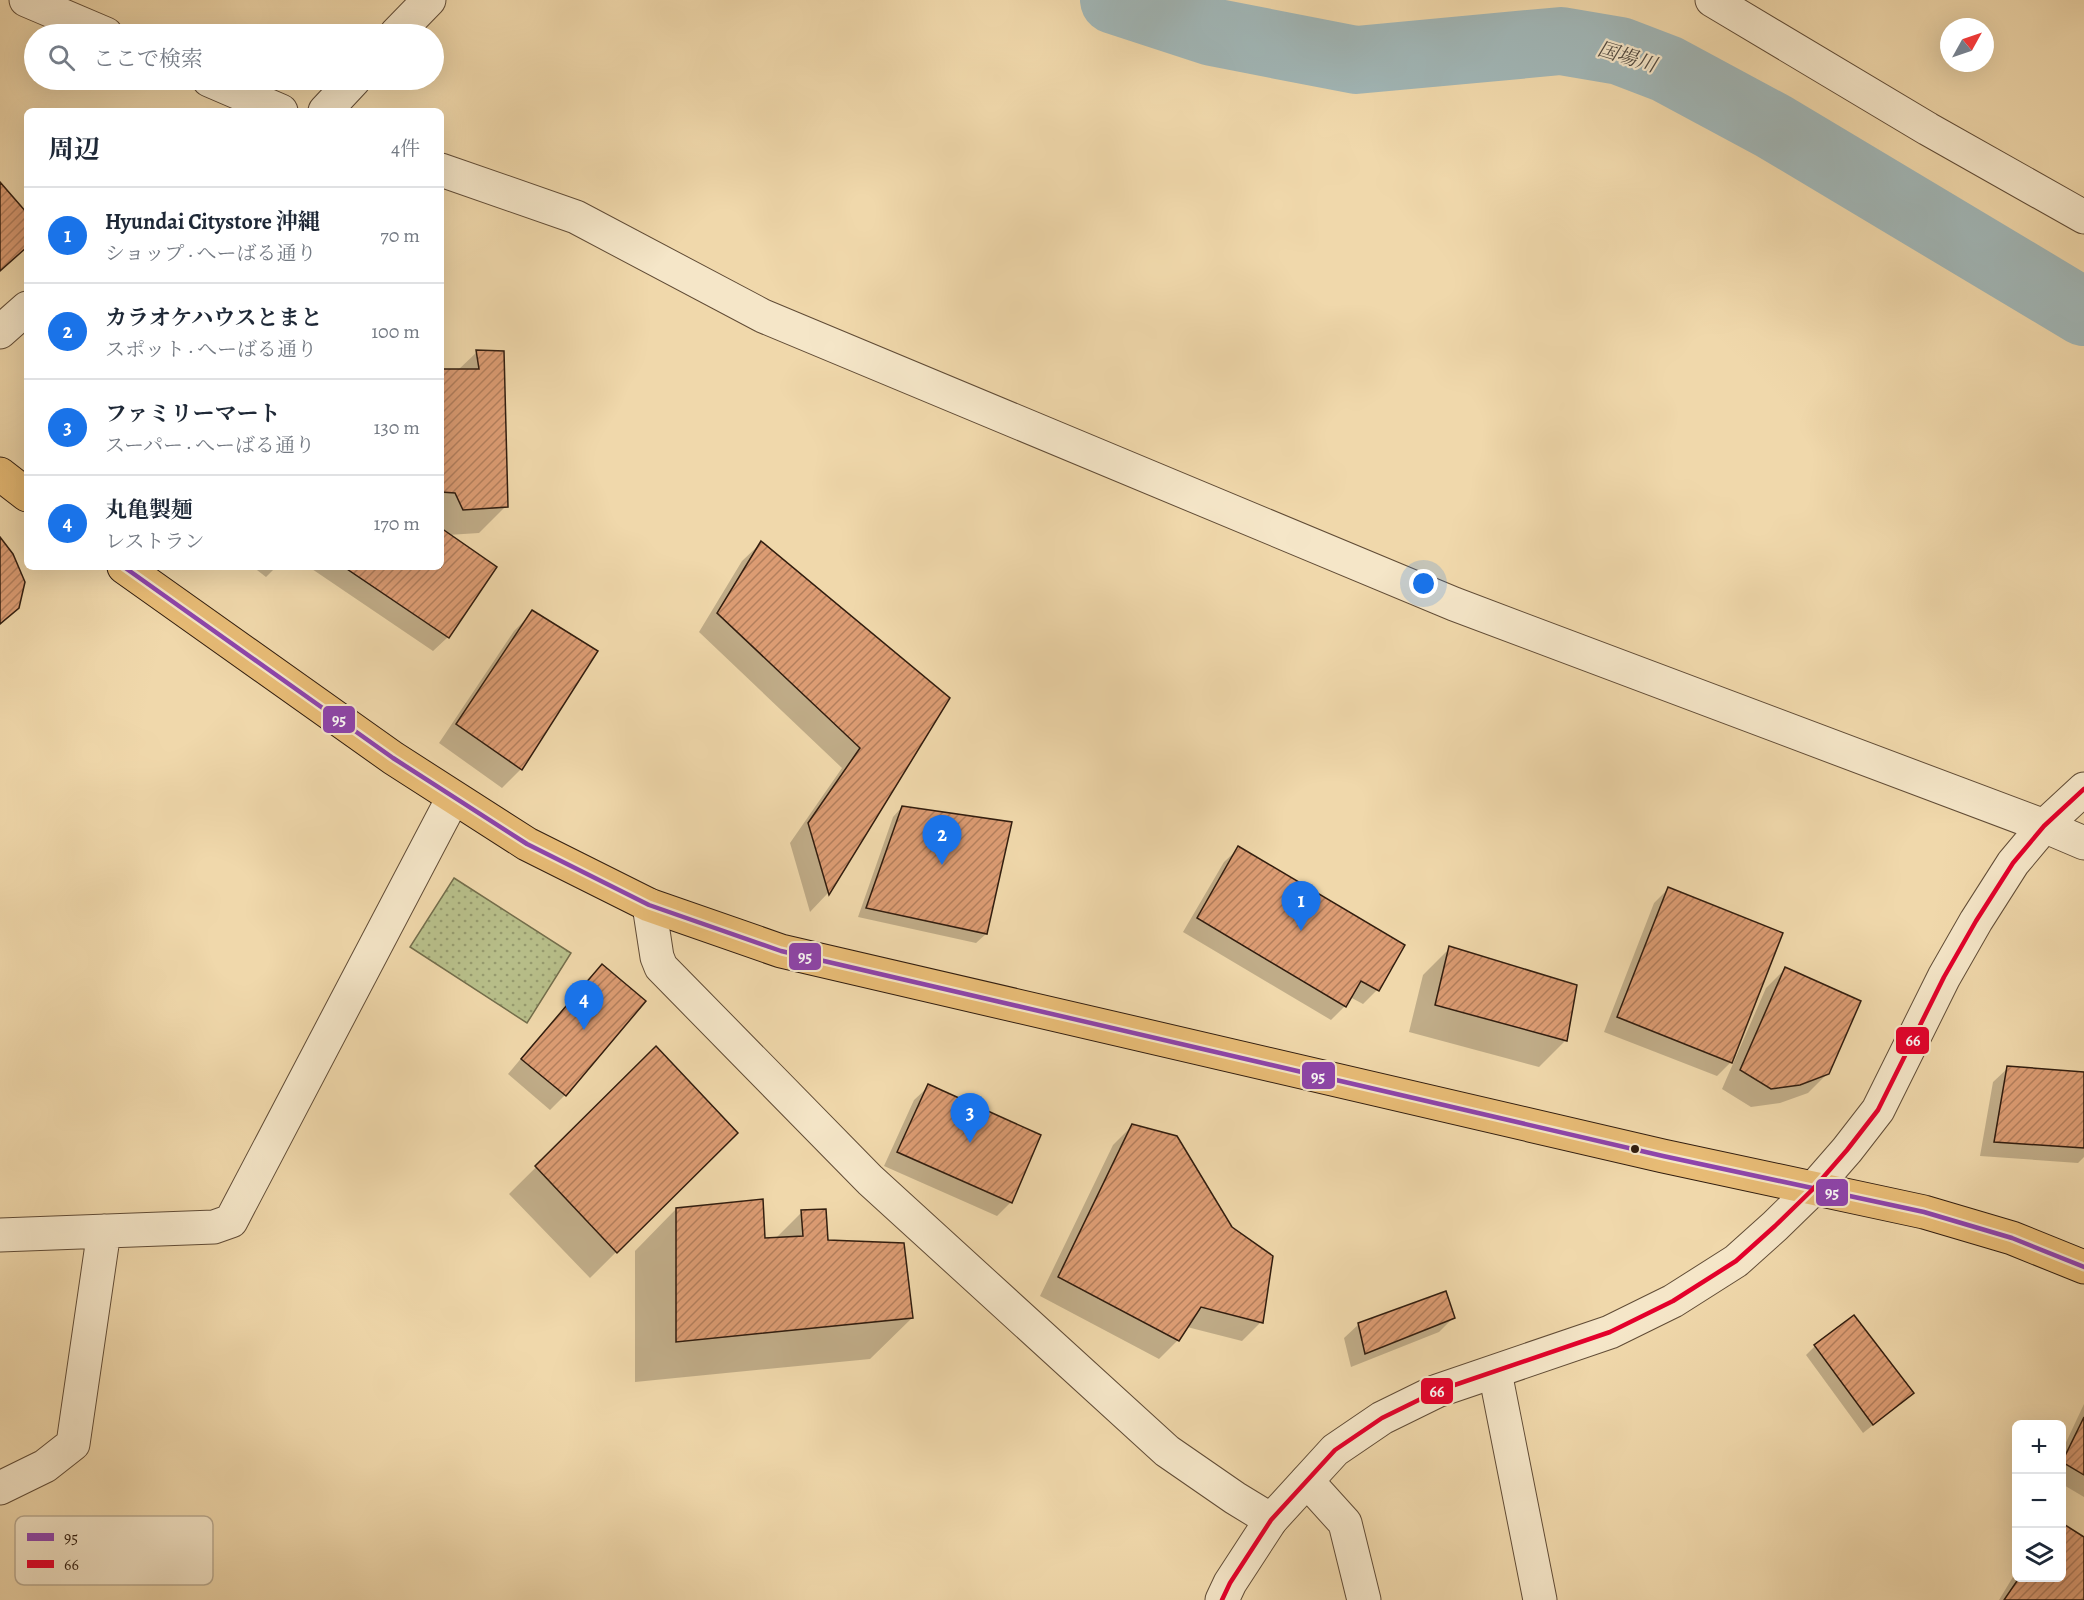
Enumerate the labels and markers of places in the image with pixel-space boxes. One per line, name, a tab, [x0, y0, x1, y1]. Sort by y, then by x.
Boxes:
pin: 2	[922, 816, 962, 865]
pin: 1	[1282, 882, 1320, 931]
pin: 4	[564, 980, 604, 1030]
pin: 3	[950, 1094, 990, 1143]
unlabelled marker	[1629, 1143, 1641, 1155]

